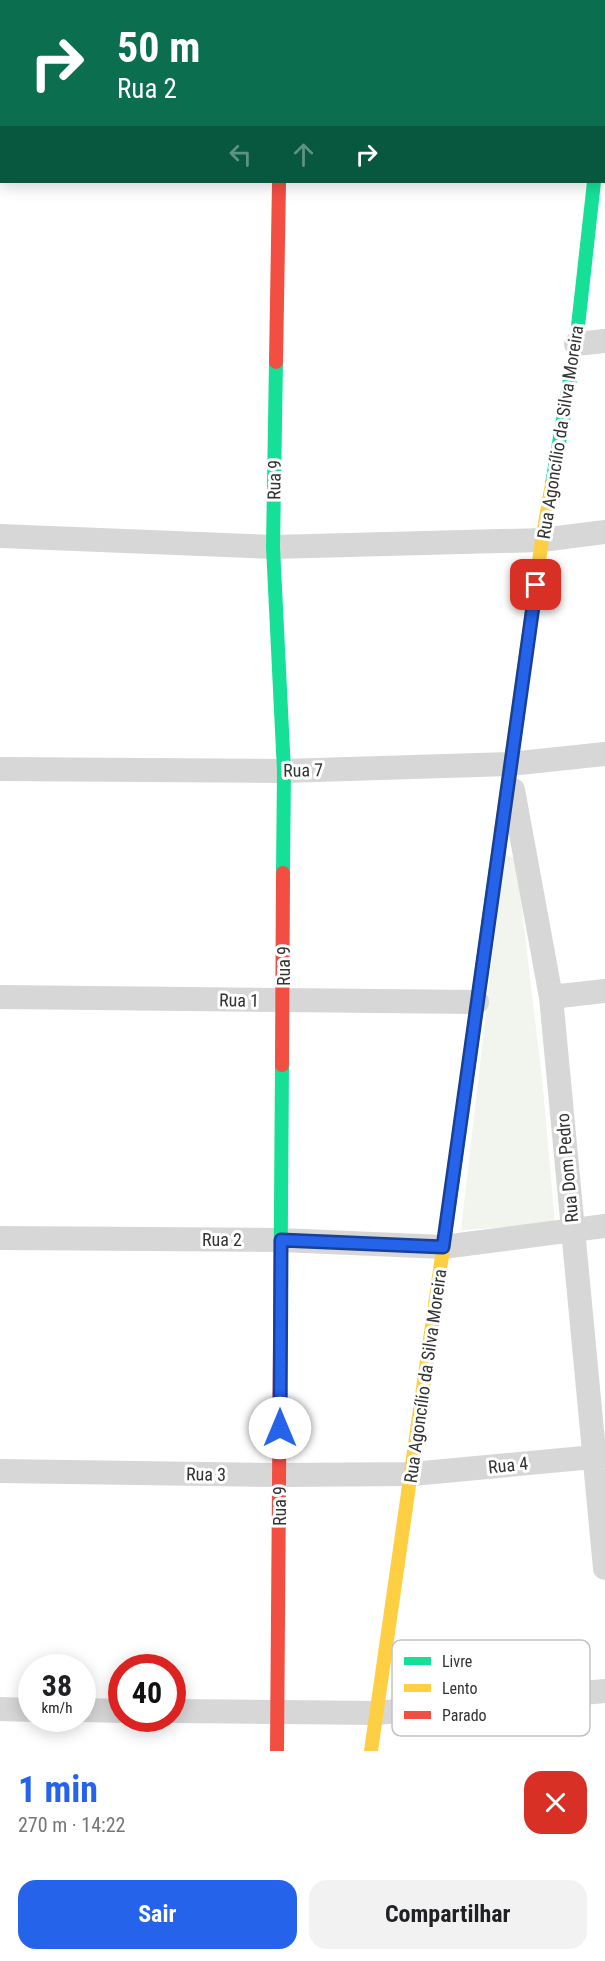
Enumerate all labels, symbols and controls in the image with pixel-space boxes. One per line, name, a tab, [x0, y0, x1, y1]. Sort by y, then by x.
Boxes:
text: 50 m	[117, 23, 200, 72]
icon: right	[18, 24, 96, 102]
text: Rua 2	[117, 73, 177, 105]
icon: left	[224, 138, 257, 171]
icon: ahead	[287, 138, 320, 171]
icon: right	[350, 138, 383, 171]
street label: Rua Agoncílio da Silva Moreira	[533, 324, 587, 540]
street label: Rua 9	[263, 460, 285, 500]
pin	[510, 559, 561, 610]
icon: arrive	[519, 568, 552, 601]
street label: Rua 7	[283, 759, 323, 781]
street label: Rua 9	[273, 946, 294, 986]
street label: Rua 1	[219, 989, 259, 1011]
street label: Rua Dom Pedro	[552, 1113, 582, 1223]
street label: Rua 2	[202, 1229, 242, 1250]
street label: Rua Agoncílio da Silva Moreira	[400, 1268, 450, 1484]
position arrow	[248, 1396, 312, 1460]
street label: Rua 4	[487, 1452, 529, 1478]
street label: Rua 3	[186, 1463, 226, 1485]
street label: Rua 9	[269, 1486, 290, 1526]
legend	[392, 1640, 590, 1736]
text: Livre	[442, 1652, 472, 1671]
speed limit sign: 40	[108, 1654, 186, 1732]
text: 38	[42, 1668, 72, 1703]
text: Lento	[442, 1679, 477, 1698]
text: km/h	[42, 1699, 72, 1717]
text: Parado	[442, 1706, 487, 1725]
text: 1 min	[18, 1769, 98, 1811]
button: close	[524, 1771, 587, 1834]
text: 270 m · 14:22	[18, 1813, 125, 1837]
button: Sair	[18, 1880, 297, 1949]
button: Compartilhar	[309, 1880, 587, 1949]

